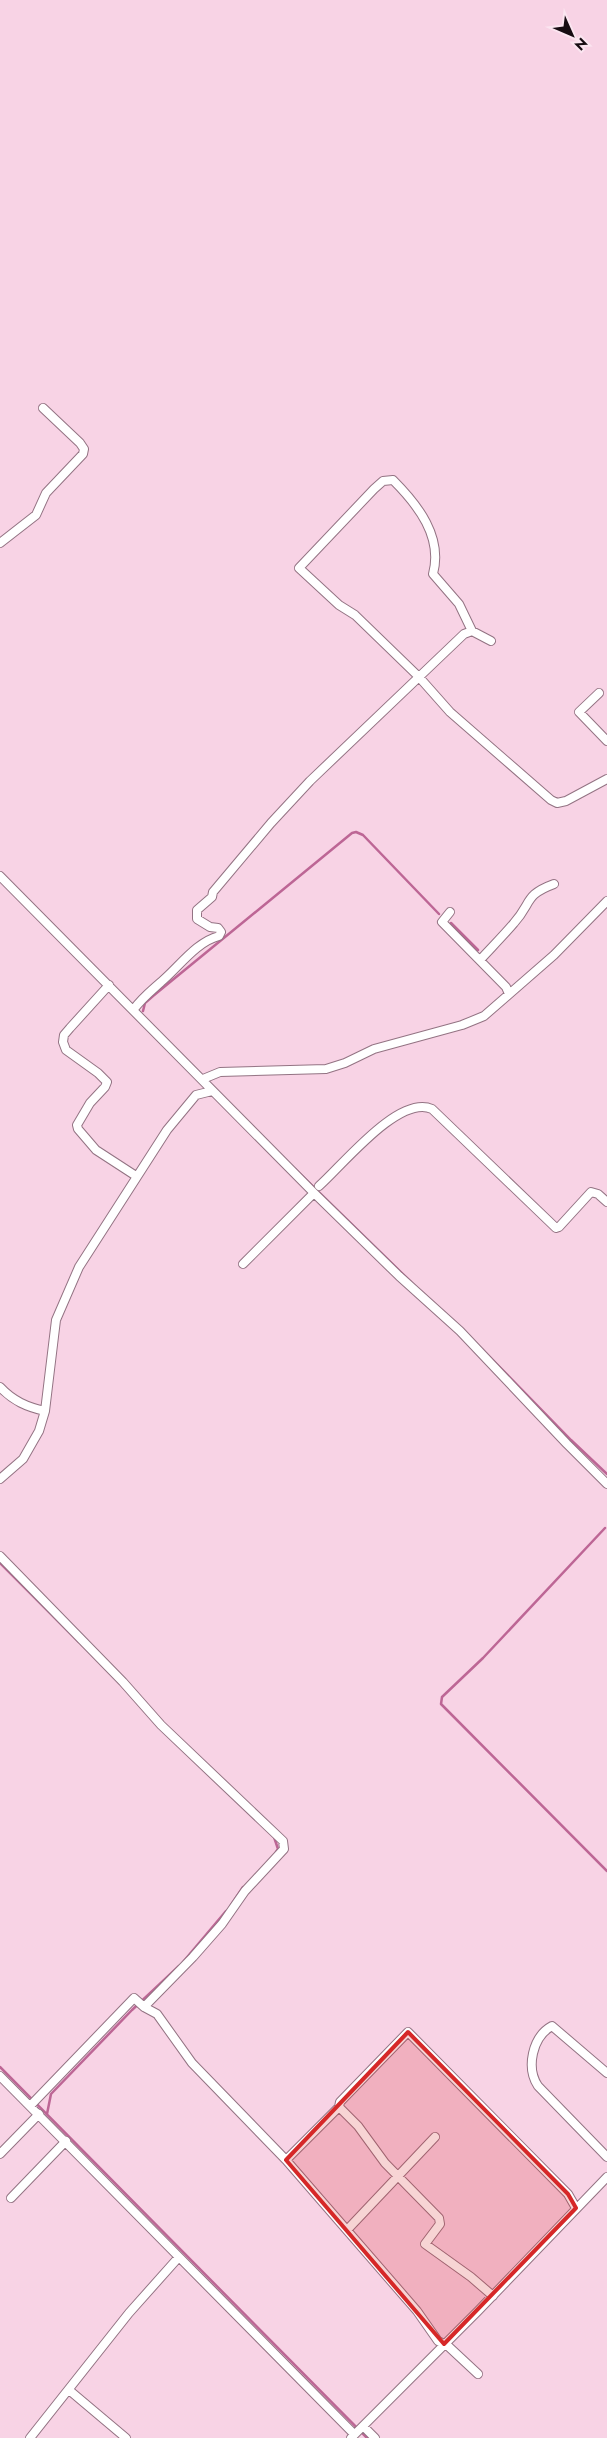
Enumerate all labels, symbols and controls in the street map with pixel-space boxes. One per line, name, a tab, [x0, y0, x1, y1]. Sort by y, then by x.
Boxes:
north arrow	[547, 10, 597, 60]
text: N	[570, 33, 592, 55]

